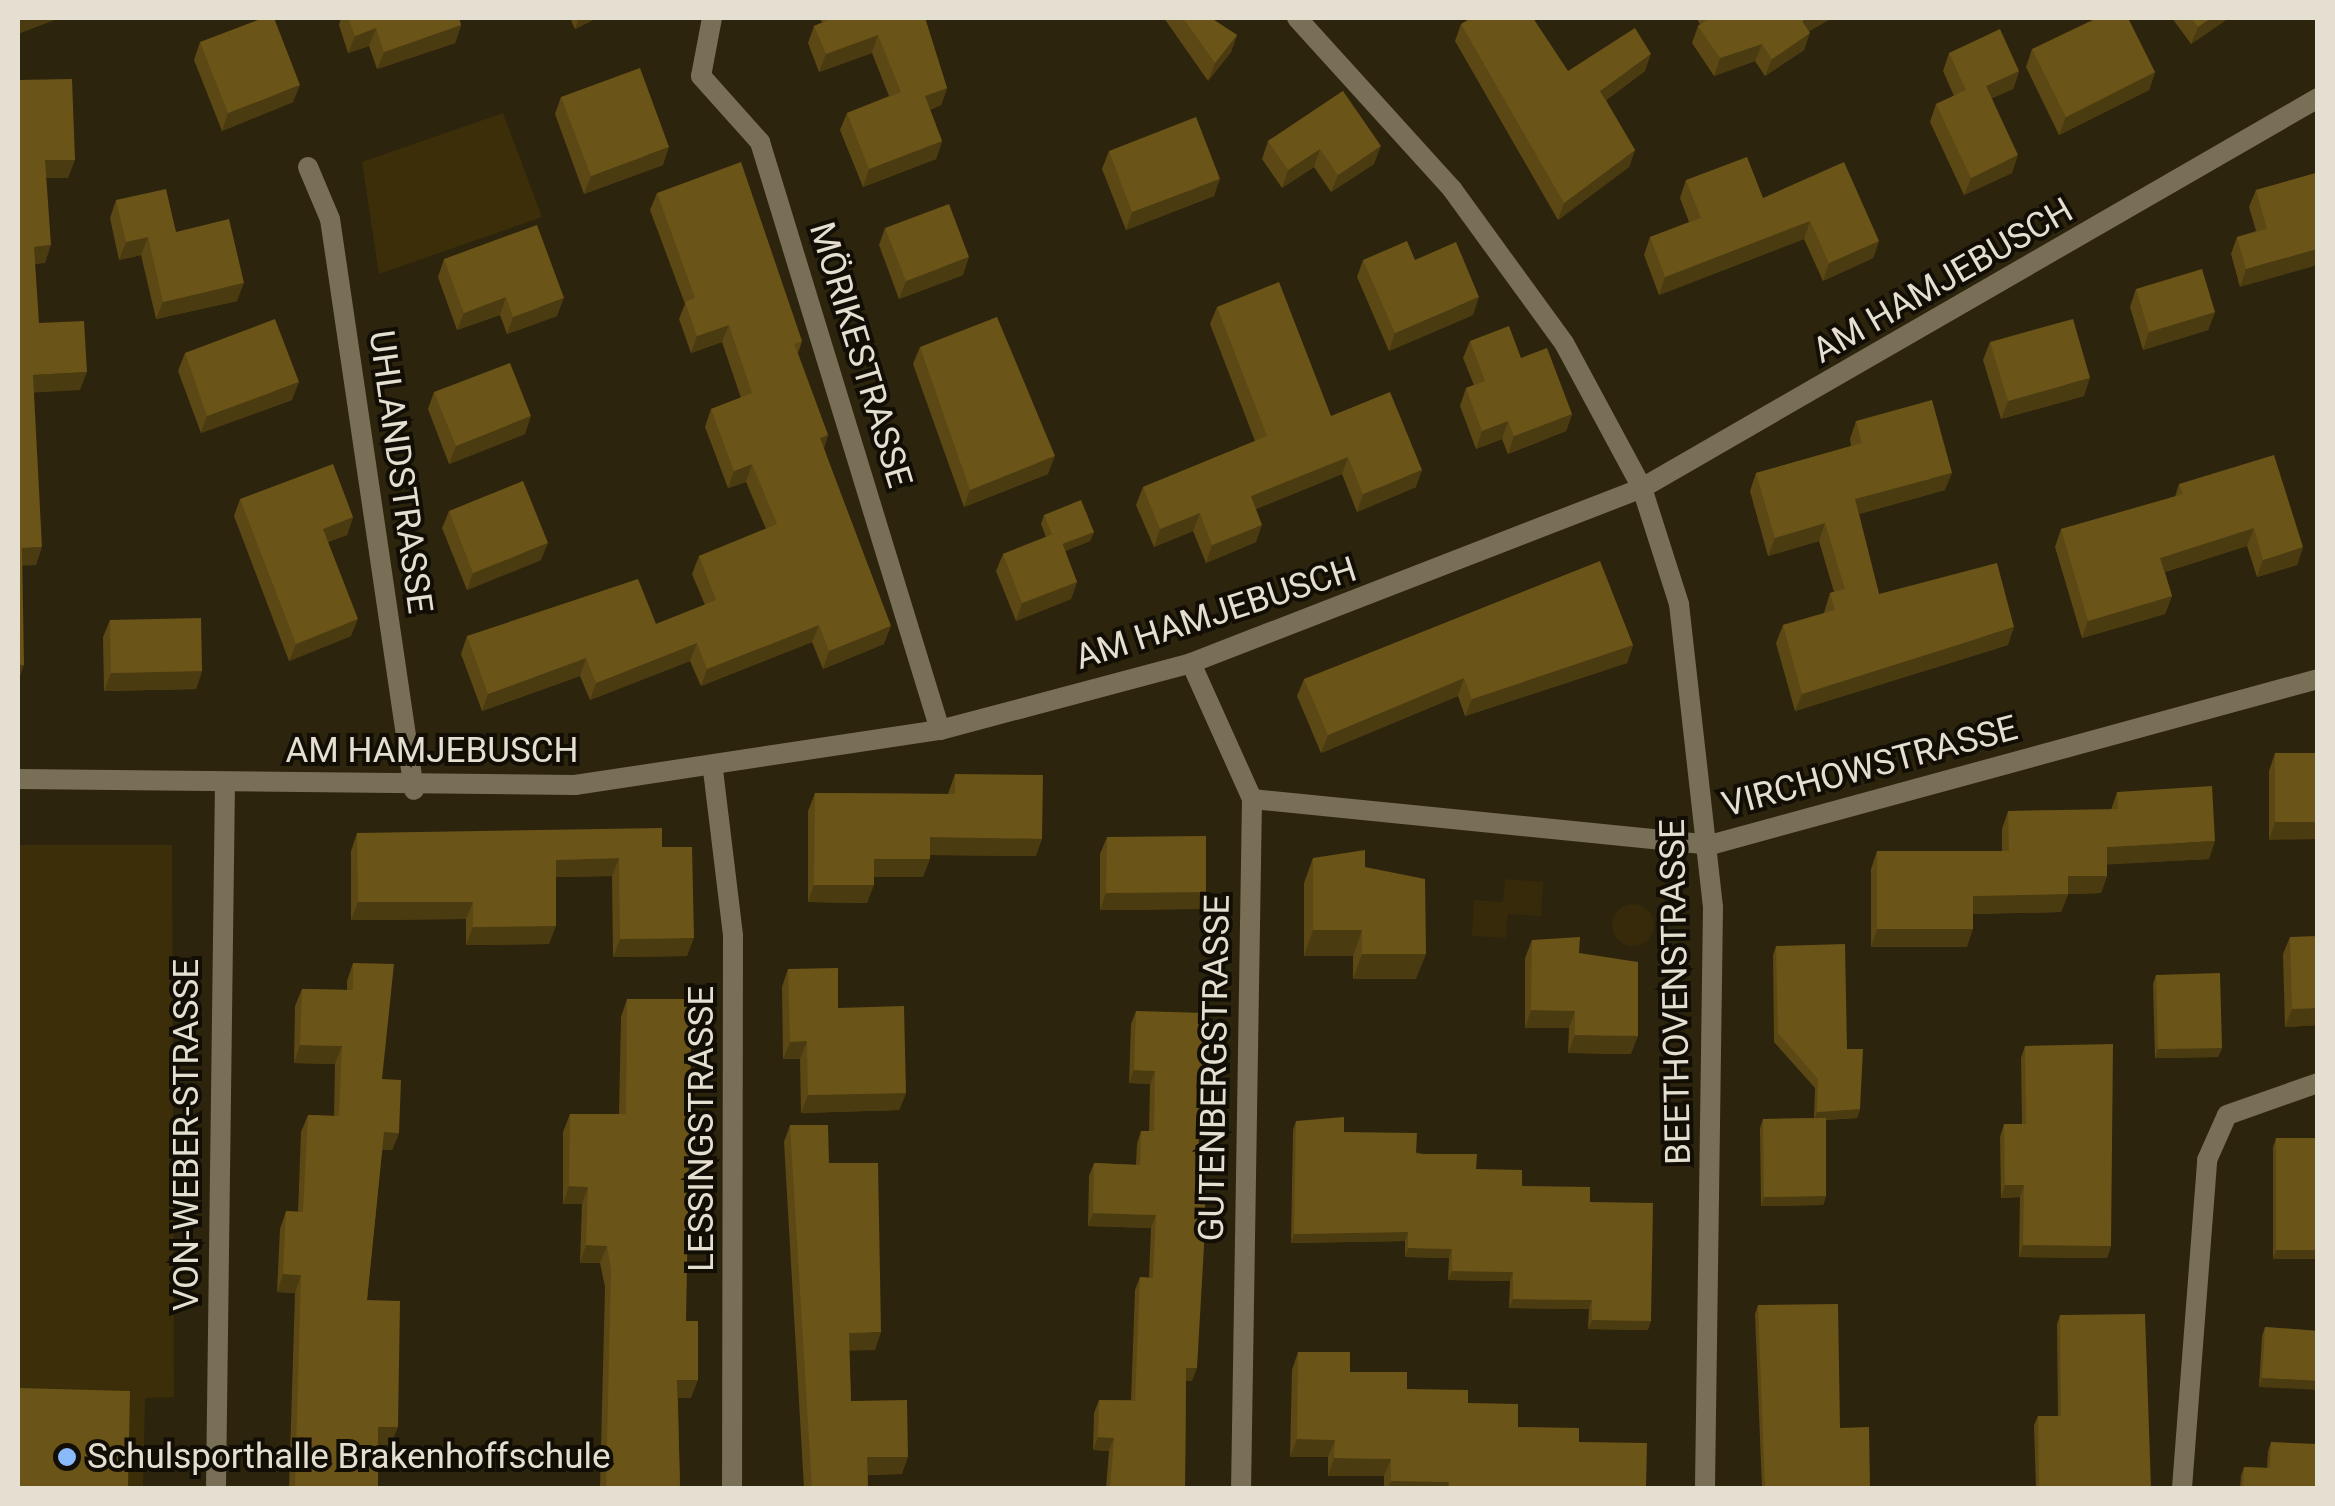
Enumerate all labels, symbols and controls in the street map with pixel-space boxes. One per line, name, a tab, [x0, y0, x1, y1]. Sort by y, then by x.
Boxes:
street label: AM HAMJEBUSCH	[1806, 190, 2080, 372]
street label: MÖRIKESTRASSE	[800, 217, 920, 493]
street label: UHLANDSTRASSE	[359, 328, 441, 616]
street label: AM HAMJEBUSCH	[1070, 549, 1362, 679]
street label: VIRCHOWSTRASSE	[1718, 707, 2022, 827]
street label: AM HAMJEBUSCH	[286, 730, 578, 772]
street label: BEETHOVENSTRASSE	[1652, 819, 1700, 1165]
street label: GUTENBERGSTRASSE	[1191, 894, 1239, 1242]
street label: VON-WEBER-STRASSE	[166, 959, 208, 1311]
street label: LESSINGSTRASSE	[681, 986, 723, 1272]
place label: Schulsporthalle Brakenhoffschule	[87, 1436, 611, 1478]
marker: Schulsporthalle Brakenhoffschule	[56, 1446, 78, 1468]

